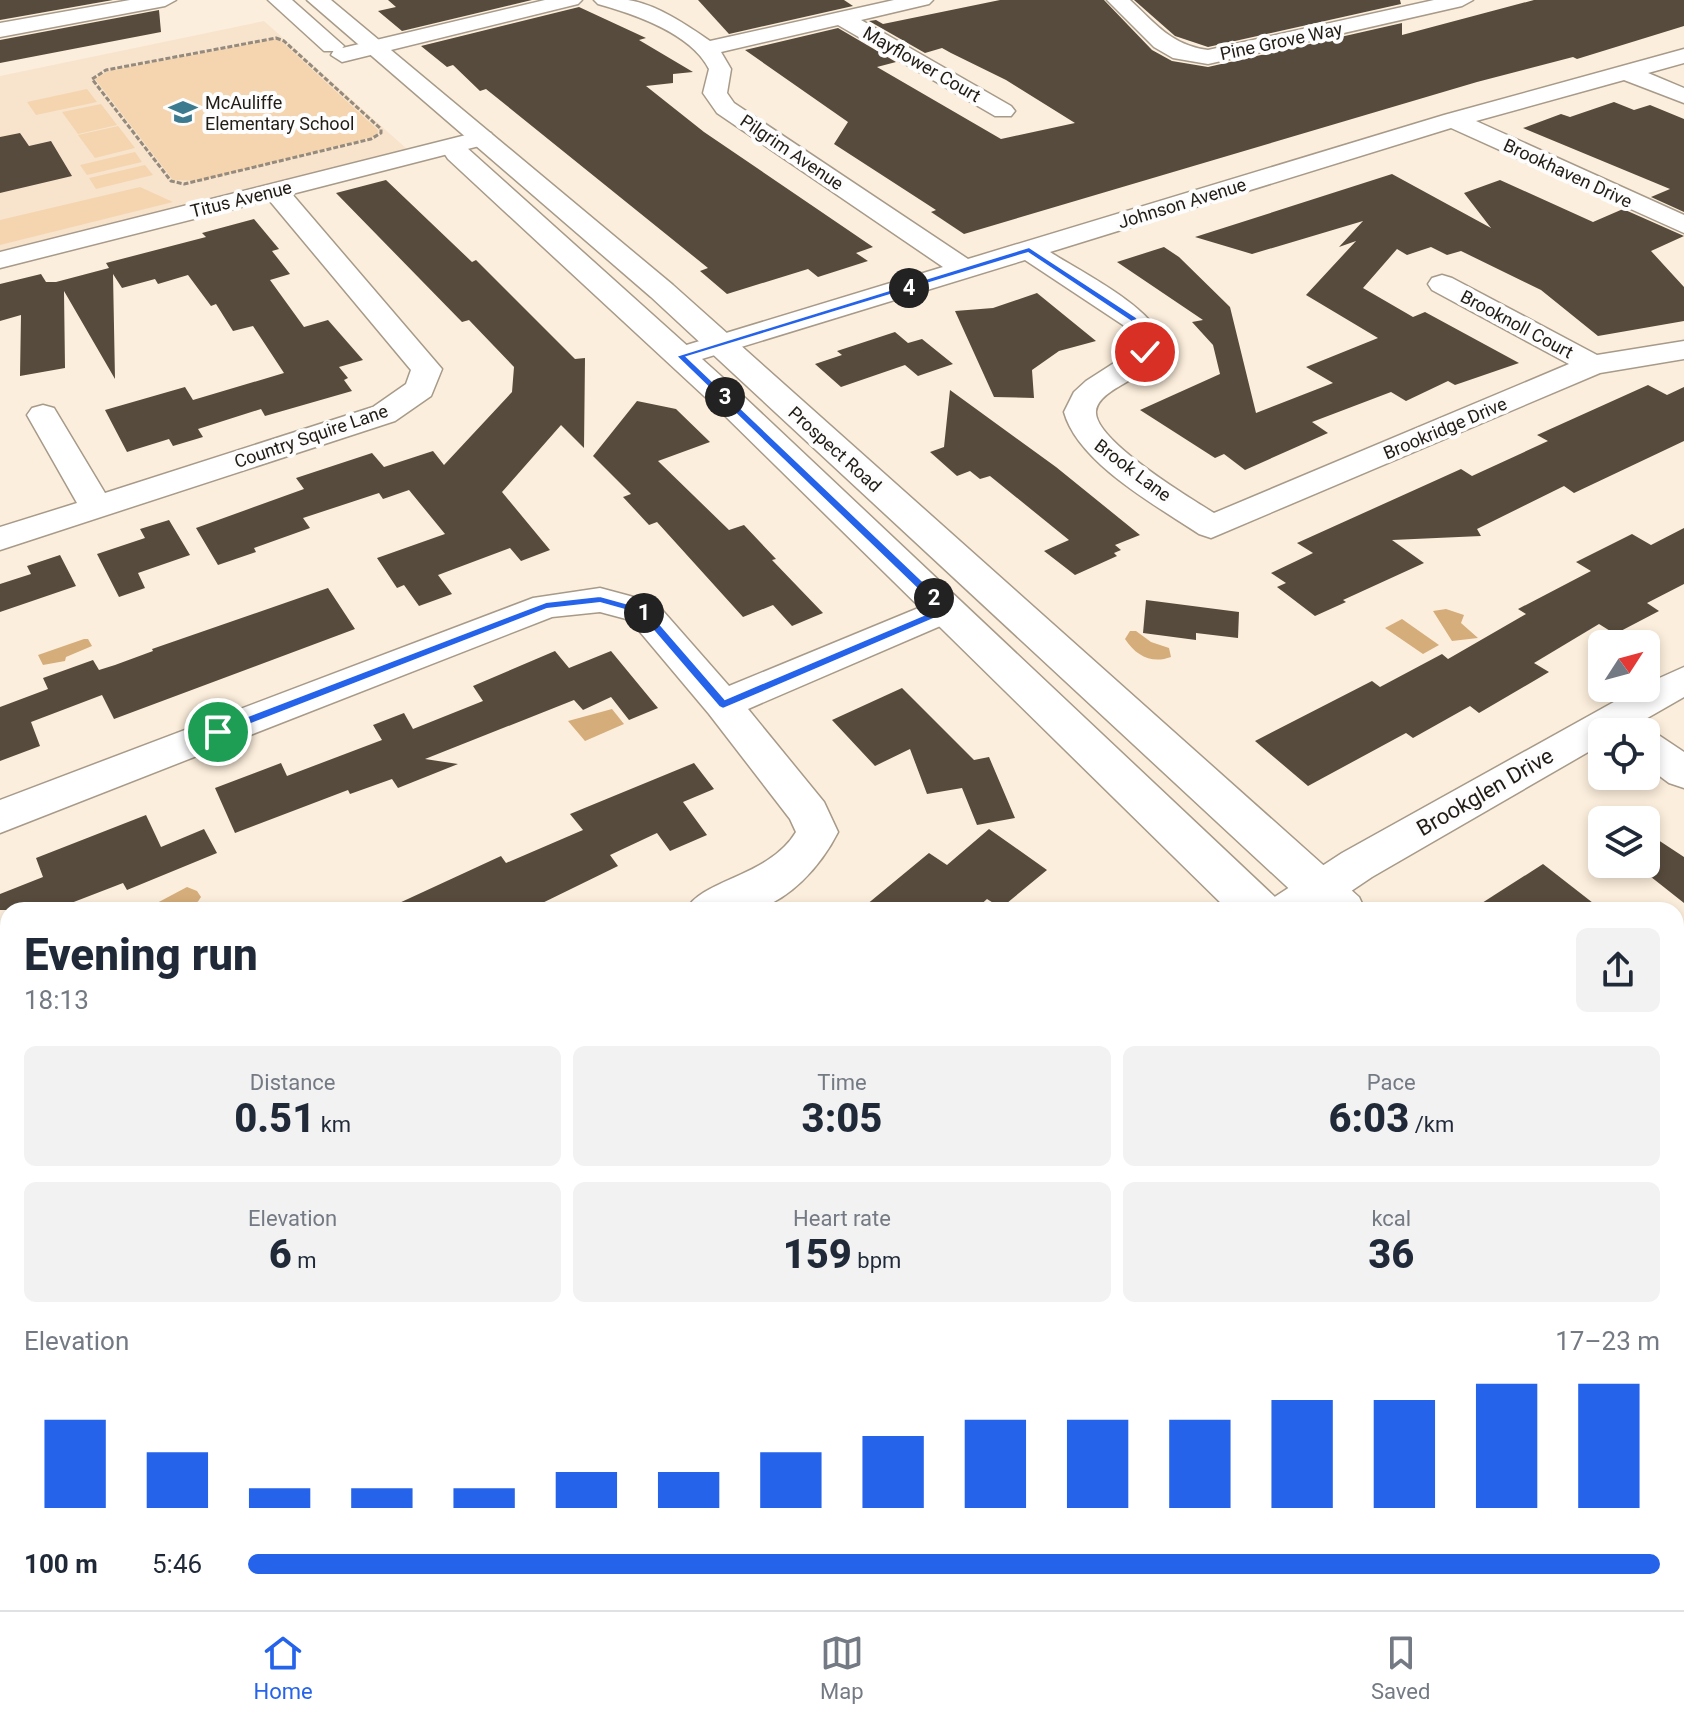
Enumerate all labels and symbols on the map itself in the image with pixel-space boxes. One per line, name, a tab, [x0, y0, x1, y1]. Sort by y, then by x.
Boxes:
street label: Pine Grove Way	[1218, 18, 1345, 64]
street label: Mayflower Court	[859, 22, 985, 106]
place label: McAuliffe Elementary School	[205, 92, 354, 134]
school or university icon: McAuliffe Elementary School	[168, 97, 198, 127]
street label: Pilgrim Avenue	[736, 110, 848, 194]
street label: Brookhaven Drive	[1500, 134, 1636, 212]
street label: Johnson Avenue	[1115, 174, 1249, 232]
street label: Titus Avenue	[188, 176, 294, 222]
pin: 4	[889, 268, 929, 308]
street label: Brooknoll Court	[1457, 285, 1577, 363]
pin	[1111, 318, 1179, 386]
pin: 3	[705, 377, 745, 417]
street label: Brookridge Drive	[1380, 393, 1510, 463]
street label: Country Squire Lane	[231, 400, 391, 472]
street label: Prospect Road	[784, 402, 886, 496]
street label: Brook Lane	[1091, 434, 1175, 506]
pin: 2	[914, 578, 954, 618]
pin: 1	[624, 593, 664, 633]
north arrow	[1588, 630, 1660, 702]
pin	[184, 698, 252, 766]
street label: Brookglen Drive	[1412, 743, 1558, 841]

